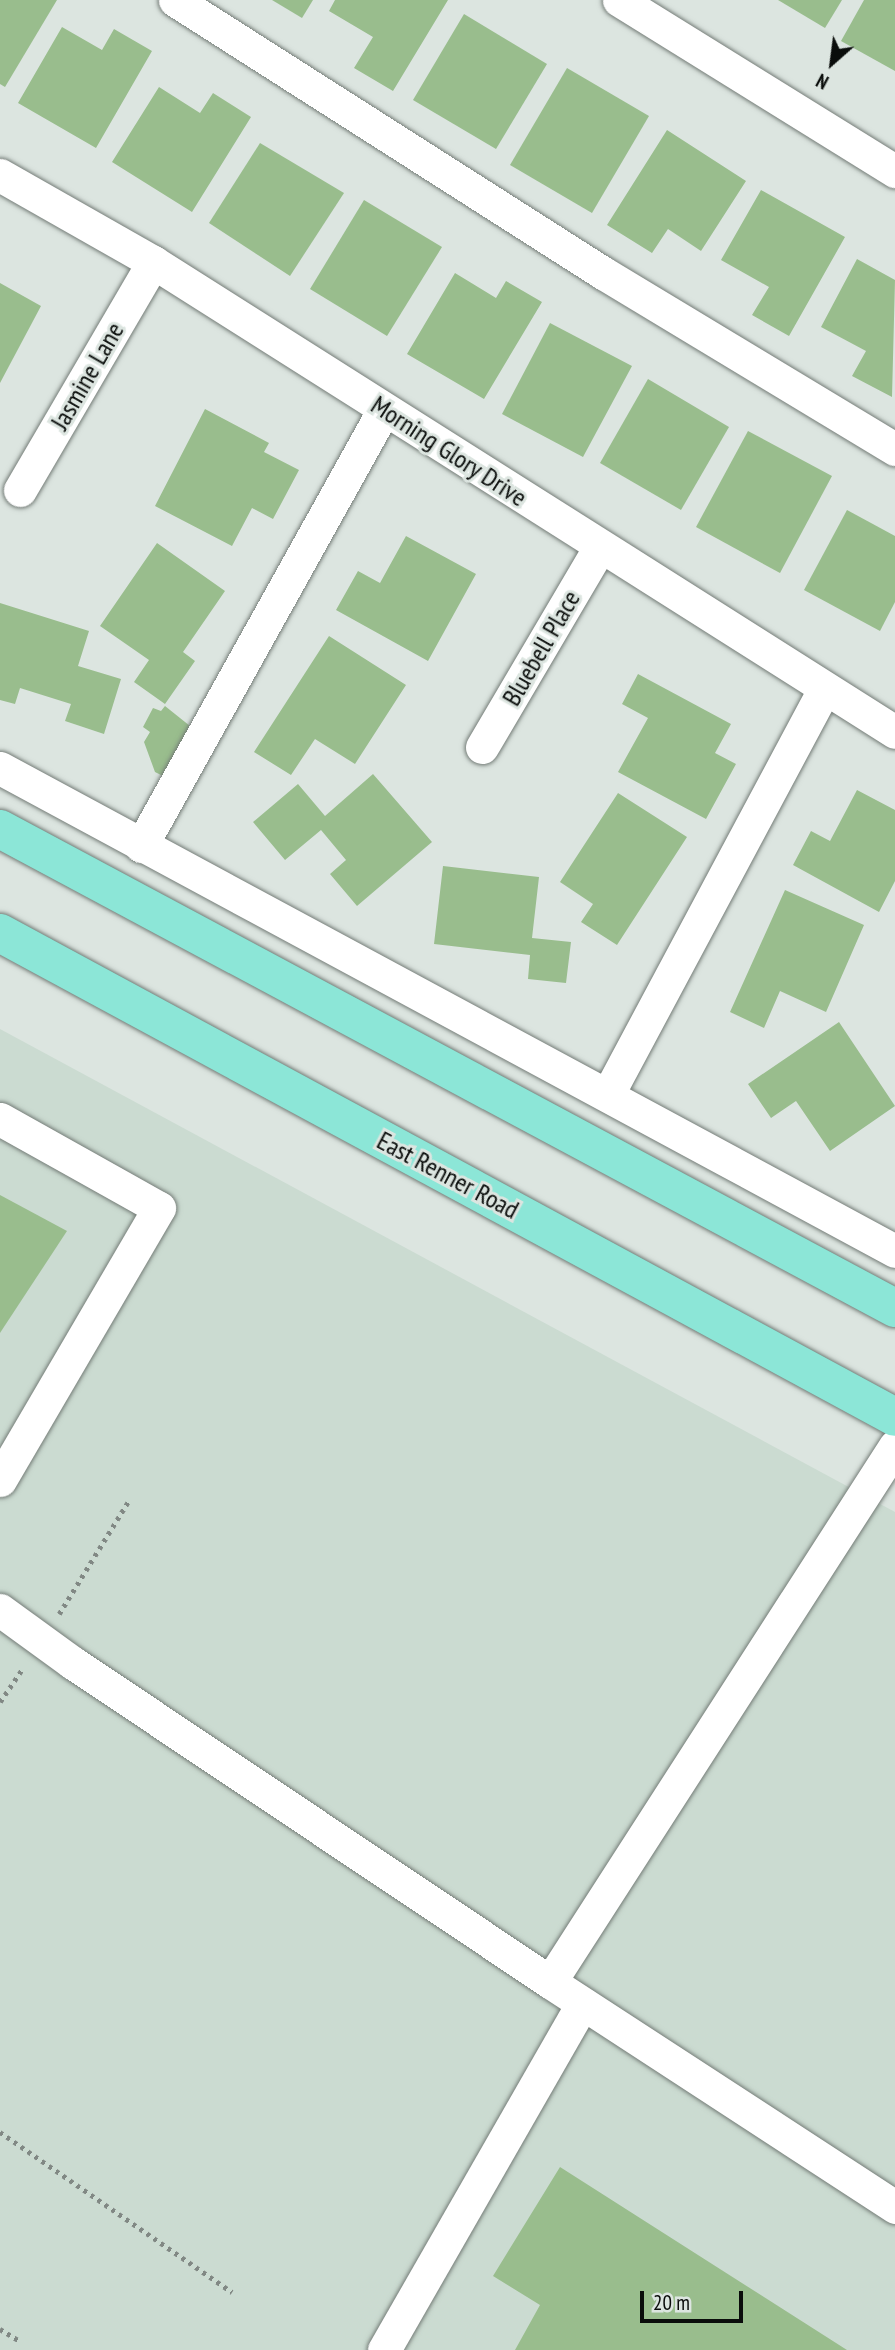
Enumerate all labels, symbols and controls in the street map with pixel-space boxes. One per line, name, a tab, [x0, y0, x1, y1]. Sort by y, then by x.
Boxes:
north arrow	[797, 28, 867, 98]
text: N	[812, 69, 832, 95]
street label: Jasmine Lane	[44, 317, 130, 435]
street label: Morning Glory Drive	[365, 389, 533, 513]
street label: Bluebell Place	[496, 585, 586, 711]
street label: East Renner Road	[372, 1125, 524, 1225]
scale bar	[643, 2276, 746, 2320]
text: 20 m	[653, 2289, 690, 2316]

